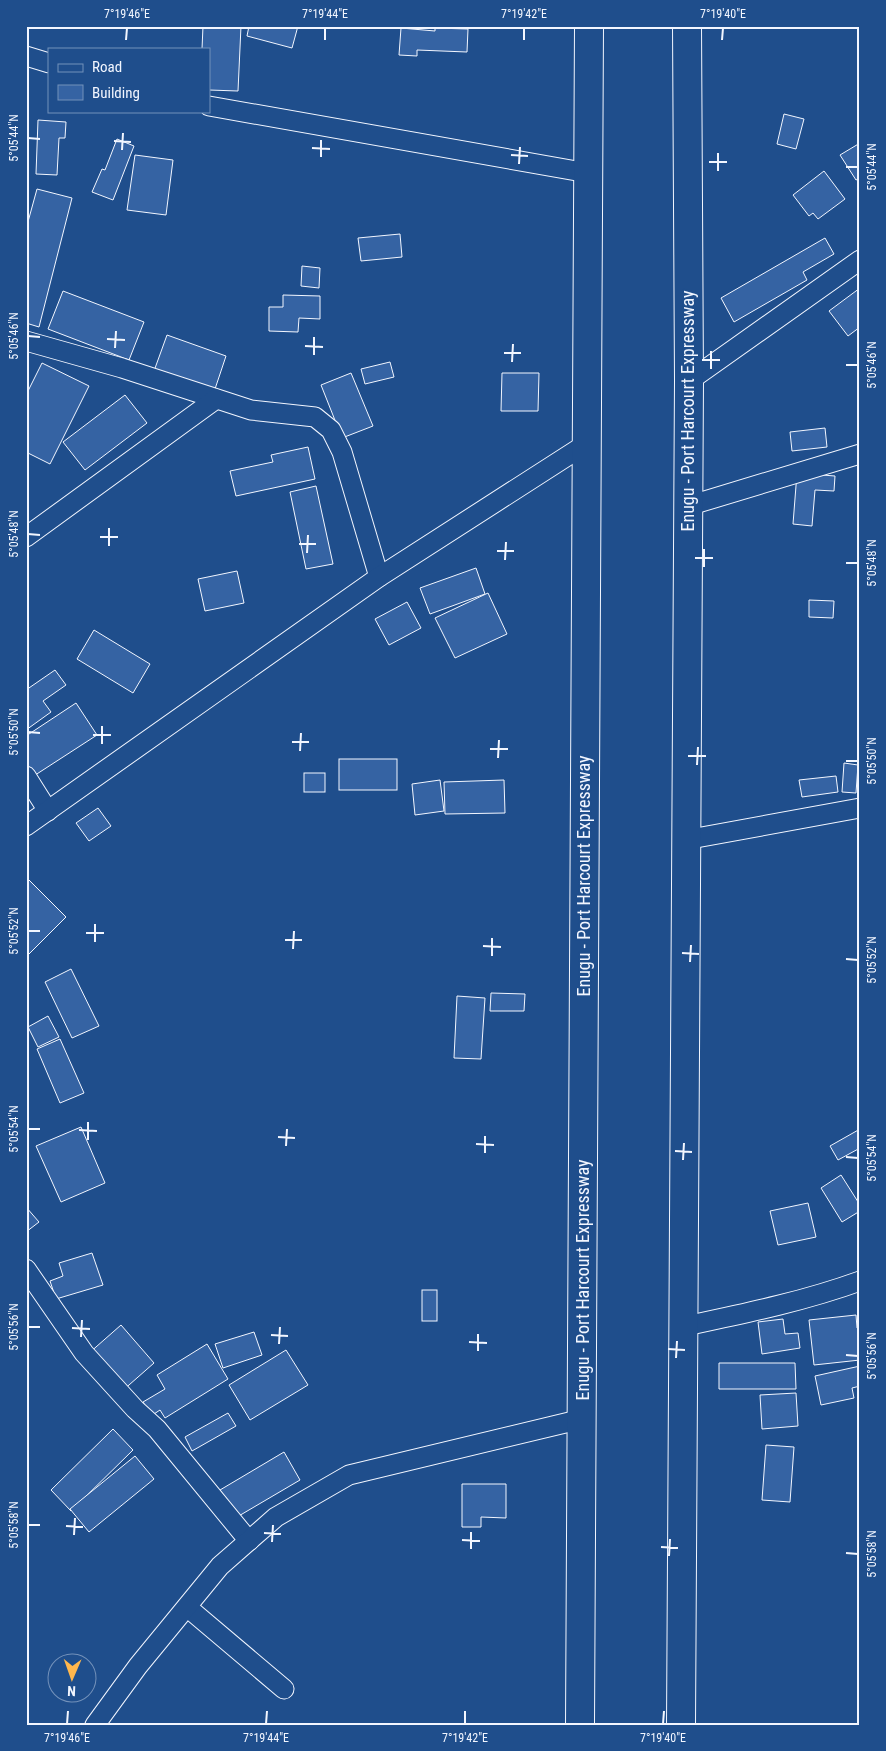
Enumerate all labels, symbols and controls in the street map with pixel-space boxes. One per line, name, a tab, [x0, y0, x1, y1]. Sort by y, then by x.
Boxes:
text: 7°19'46"E	[104, 7, 150, 21]
text: 7°19'44"E	[302, 7, 348, 21]
text: 7°19'42"E	[501, 7, 547, 21]
text: 7°19'40"E	[700, 7, 746, 21]
legend	[48, 48, 210, 112]
text: Road	[92, 58, 122, 76]
text: Building	[92, 84, 140, 102]
text: 5°05'44"N	[7, 114, 21, 162]
text: 5°05'44"N	[865, 143, 879, 191]
street label: Enugu - Port Harcourt Expressway	[677, 290, 698, 532]
text: 5°05'46"N	[7, 312, 21, 360]
text: 5°05'46"N	[865, 341, 879, 389]
text: 5°05'48"N	[7, 510, 21, 558]
text: 5°05'48"N	[865, 539, 879, 587]
text: 5°05'50"N	[7, 708, 21, 756]
text: 5°05'50"N	[865, 737, 879, 785]
street label: Enugu - Port Harcourt Expressway	[573, 755, 594, 997]
text: 5°05'52"N	[7, 907, 21, 955]
text: 5°05'52"N	[865, 936, 879, 984]
text: 5°05'54"N	[7, 1105, 21, 1153]
text: 5°05'54"N	[865, 1134, 879, 1182]
street label: Enugu - Port Harcourt Expressway	[572, 1159, 593, 1401]
text: 5°05'56"N	[7, 1303, 21, 1351]
text: 5°05'56"N	[865, 1332, 879, 1380]
text: 5°05'58"N	[7, 1501, 21, 1549]
text: 5°05'58"N	[865, 1530, 879, 1578]
north arrow	[48, 1654, 98, 1704]
text: N	[67, 1683, 76, 1699]
text: 7°19'46"E	[44, 1731, 90, 1745]
text: 7°19'44"E	[243, 1731, 289, 1745]
text: 7°19'42"E	[442, 1731, 488, 1745]
text: 7°19'40"E	[640, 1731, 686, 1745]

